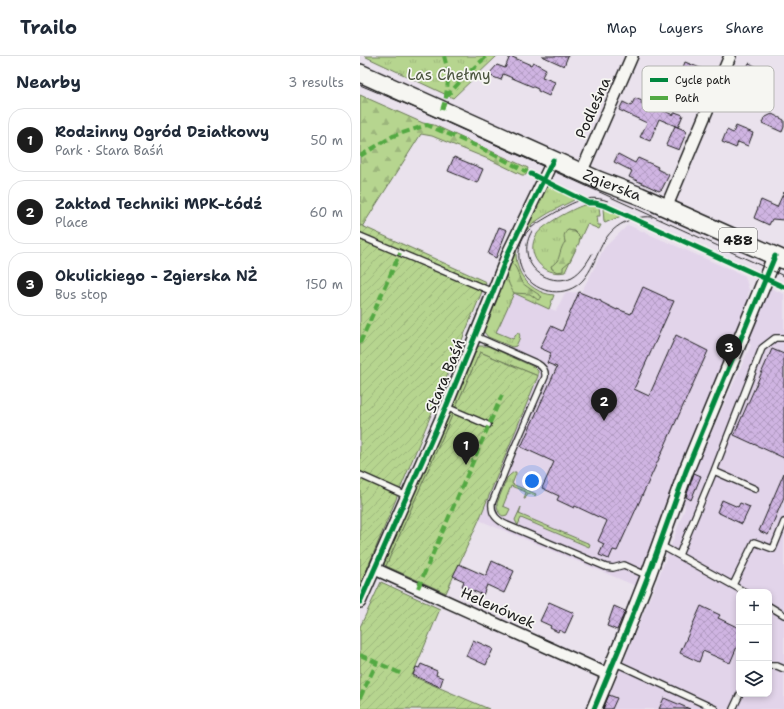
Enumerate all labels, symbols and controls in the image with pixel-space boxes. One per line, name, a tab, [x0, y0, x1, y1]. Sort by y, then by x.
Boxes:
text: Trailo	[20, 15, 77, 40]
text: Map	[607, 19, 637, 37]
text: Layers	[659, 19, 703, 37]
text: Share	[725, 19, 764, 37]
park label: Las Chełmy	[407, 65, 491, 85]
legend	[642, 66, 774, 112]
text: Nearby	[16, 71, 81, 93]
text: Cycle path	[675, 73, 731, 88]
text: 3 results	[288, 74, 344, 91]
street label: Podleśna	[571, 74, 616, 142]
text: Path	[675, 91, 699, 106]
text: Rodzinny Ogród Działkowy	[55, 122, 269, 142]
text: 1	[27, 132, 33, 149]
text: 50 m	[310, 132, 343, 149]
text: Park · Stara Baśń	[55, 142, 163, 159]
street label: Zgierska	[580, 165, 645, 206]
text: Zakład Techniki MPK-Łódź	[55, 194, 263, 214]
text: 2	[25, 204, 35, 221]
text: 60 m	[310, 204, 343, 221]
text: Place	[55, 214, 88, 231]
road number: 488	[719, 228, 757, 252]
text: Okulickiego - Zgierska NŻ	[55, 266, 257, 286]
text: 3	[25, 276, 35, 293]
text: 150 m	[305, 276, 343, 293]
text: Bus stop	[55, 286, 107, 303]
pin: 3	[716, 334, 742, 367]
street label: Stara Baśń	[420, 336, 470, 416]
pin: 2	[591, 388, 617, 421]
pin: 1	[453, 432, 479, 465]
your location	[522, 471, 542, 491]
street label: Helenówek	[457, 583, 539, 633]
map controls	[736, 589, 772, 697]
button: +	[736, 589, 772, 625]
button: −	[736, 625, 772, 661]
button: layers	[736, 661, 772, 697]

